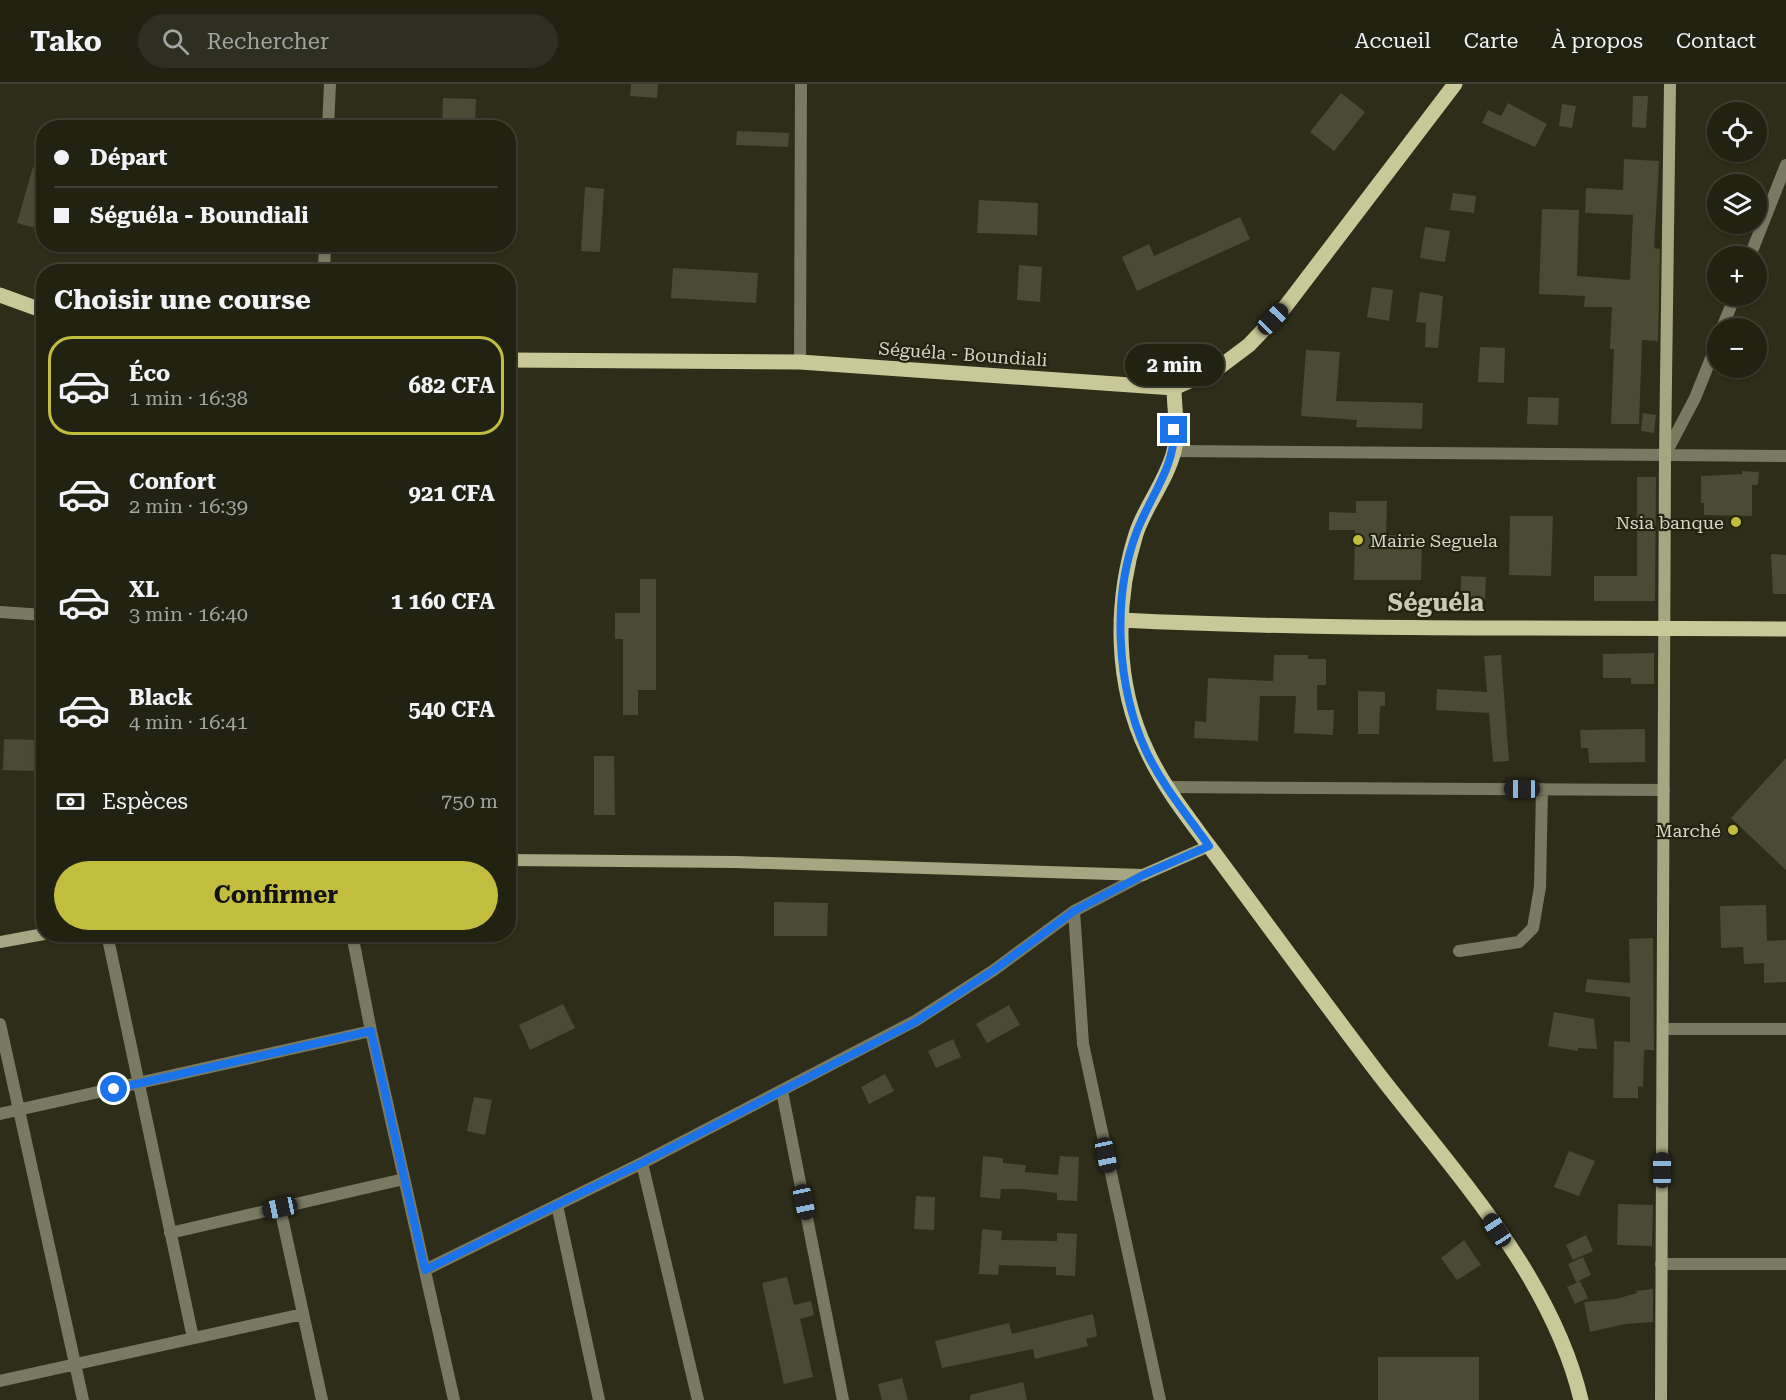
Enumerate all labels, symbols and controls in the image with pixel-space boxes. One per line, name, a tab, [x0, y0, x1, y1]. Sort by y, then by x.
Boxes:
search box	[138, 14, 558, 68]
text: Tako	[30, 25, 102, 58]
icon: search	[159, 25, 192, 58]
text: Rechercher	[207, 29, 329, 54]
text: Accueil	[1355, 29, 1431, 53]
text: Carte	[1464, 29, 1518, 53]
text: À propos	[1551, 29, 1643, 53]
text: Contact	[1676, 29, 1756, 53]
map controls	[1707, 102, 1767, 378]
button: locate	[1707, 102, 1767, 162]
text: Départ	[90, 145, 167, 170]
button: layers	[1707, 174, 1767, 234]
text: Séguéla - Boundiali	[90, 203, 309, 228]
button: +	[1707, 246, 1767, 306]
text: Choisir une course	[54, 284, 311, 316]
car	[1254, 300, 1292, 338]
button: −	[1707, 318, 1767, 378]
street label: Séguéla - Boundiali	[878, 338, 1048, 370]
callout: 2 min	[1124, 343, 1224, 385]
text: 2 min	[1147, 353, 1202, 377]
icon: car	[57, 359, 111, 413]
text: Éco	[129, 361, 170, 386]
text: 682 CFA	[409, 373, 495, 398]
text: 1 min · 16:38	[129, 386, 248, 410]
route end	[1160, 416, 1187, 443]
icon: car	[57, 467, 111, 521]
text: Confort	[129, 469, 216, 494]
text: 921 CFA	[409, 481, 495, 506]
text: 2 min · 16:39	[129, 494, 248, 518]
place label: Nsia banque	[1616, 512, 1724, 533]
marker: Nsia banque	[1729, 515, 1743, 529]
place label: Mairie Seguela	[1370, 530, 1498, 551]
marker: Mairie Seguela	[1351, 533, 1365, 547]
icon: car	[57, 575, 111, 629]
text: XL	[129, 577, 159, 602]
text: 1 160 CFA	[391, 589, 495, 614]
district label: Séguéla	[1388, 589, 1484, 617]
text: 3 min · 16:40	[129, 602, 248, 626]
icon: car	[57, 683, 111, 737]
text: Black	[129, 685, 193, 710]
text: 540 CFA	[409, 697, 495, 722]
text: 4 min · 16:41	[129, 710, 248, 734]
car	[1504, 780, 1540, 798]
icon: cash	[54, 785, 87, 818]
text: Espèces	[102, 789, 188, 814]
text: 750 m	[441, 789, 498, 813]
place label: Marché	[1655, 820, 1721, 841]
marker: Marché	[1726, 823, 1740, 837]
button: Confirmer	[54, 861, 498, 930]
route start	[100, 1075, 127, 1102]
car	[1093, 1136, 1119, 1174]
car	[1653, 1152, 1671, 1188]
car	[791, 1183, 817, 1221]
car	[261, 1195, 299, 1221]
car	[1480, 1210, 1514, 1250]

